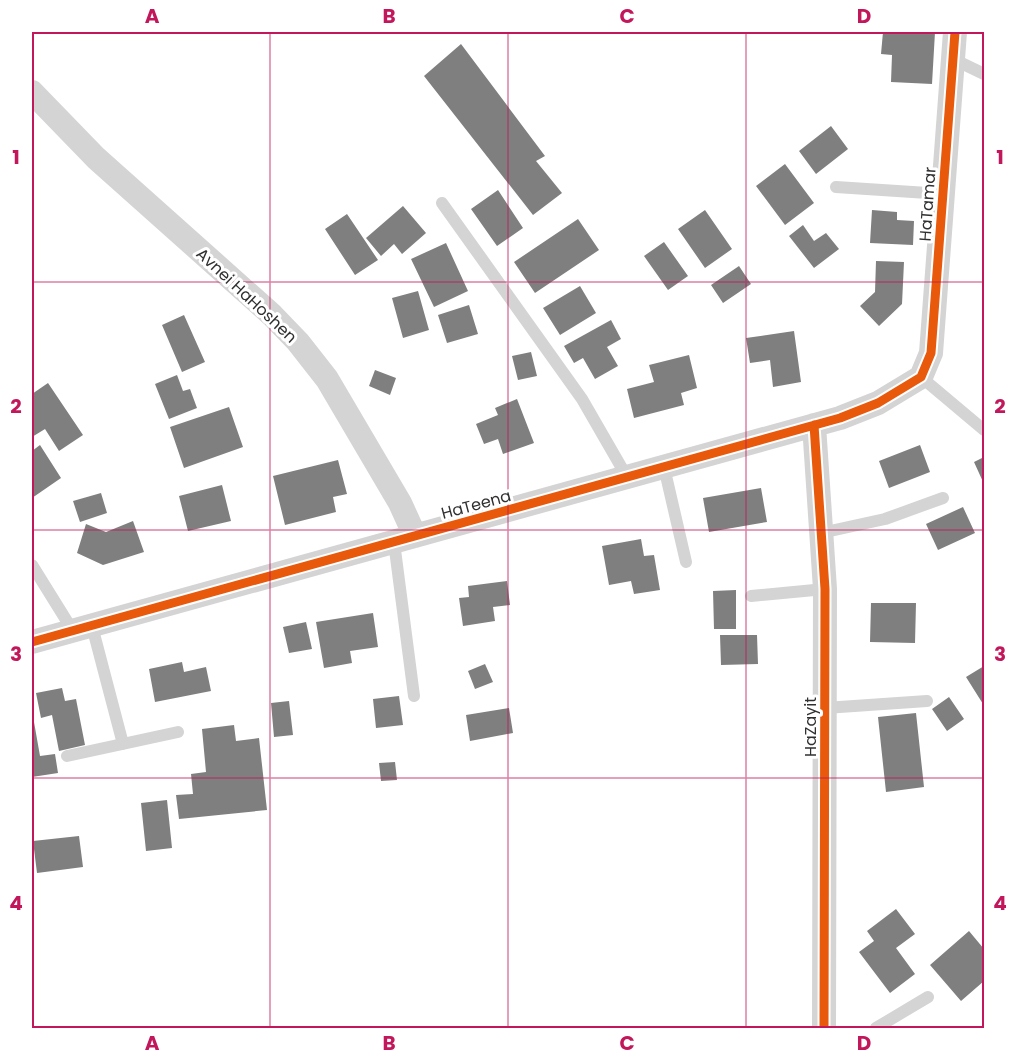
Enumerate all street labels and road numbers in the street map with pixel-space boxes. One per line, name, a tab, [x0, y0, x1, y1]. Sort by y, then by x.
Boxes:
street label: HaTamar	[913, 166, 942, 242]
street label: Avnei HaHoshen	[191, 243, 302, 348]
street label: HaTeena	[439, 484, 514, 525]
street label: HaZayit	[799, 697, 822, 757]

